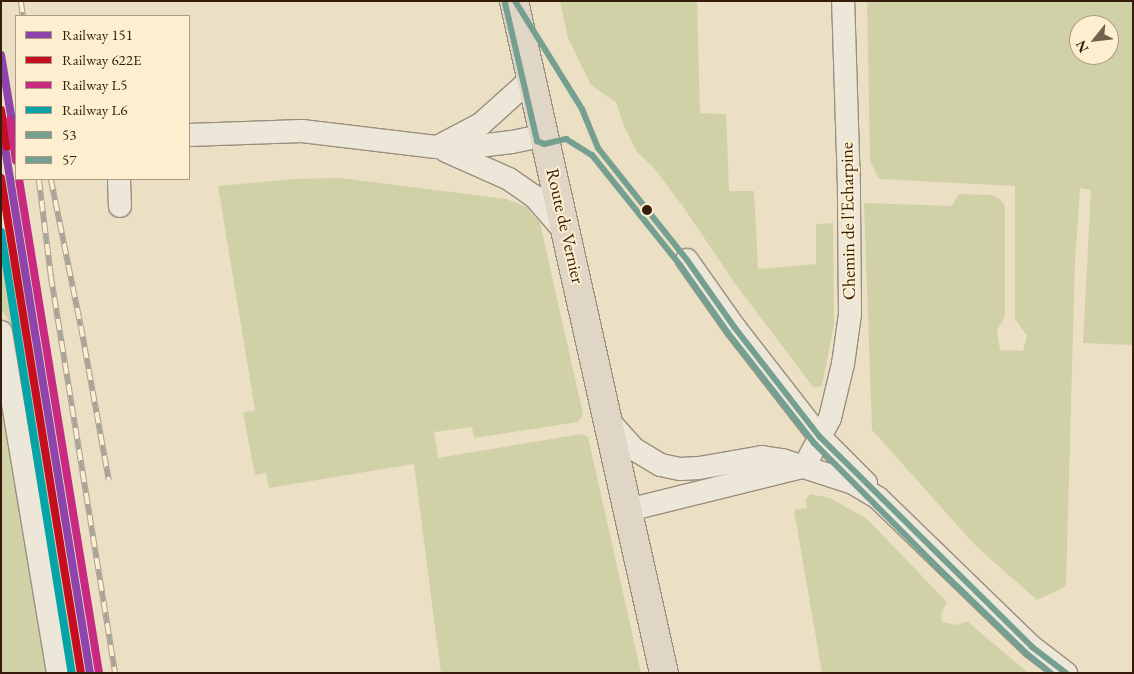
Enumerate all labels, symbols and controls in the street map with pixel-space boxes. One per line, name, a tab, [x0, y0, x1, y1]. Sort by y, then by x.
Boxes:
legend	[15, 15, 190, 180]
north arrow	[1069, 15, 1119, 65]
text: Railway 151	[62, 25, 133, 44]
text: N	[1071, 37, 1092, 56]
text: Railway 622E	[62, 50, 141, 69]
text: Railway L5	[62, 75, 127, 94]
text: Railway L6	[62, 100, 127, 119]
text: 53	[62, 125, 76, 144]
street label: Chemin de l'Echarpine	[836, 142, 860, 300]
text: 57	[62, 150, 76, 169]
street label: Route de Vernier	[541, 166, 589, 286]
unlabelled marker	[642, 205, 652, 215]

